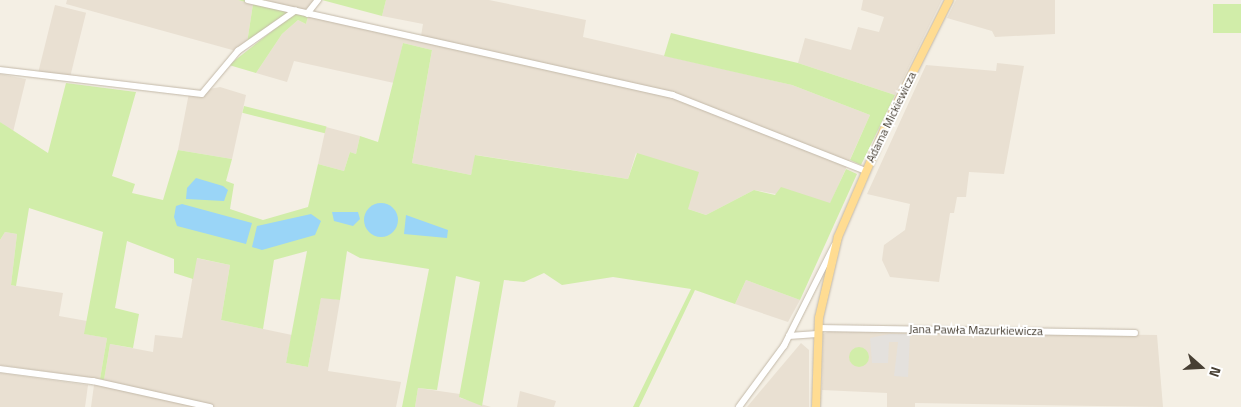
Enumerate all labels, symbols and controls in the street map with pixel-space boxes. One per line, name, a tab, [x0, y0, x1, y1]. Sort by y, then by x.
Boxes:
street label: Adama Mickiewicza	[863, 69, 919, 165]
street label: Jana Pawła Mazurkiewicza	[909, 322, 1043, 338]
north arrow	[1176, 342, 1226, 392]
text: N	[1204, 364, 1227, 380]

